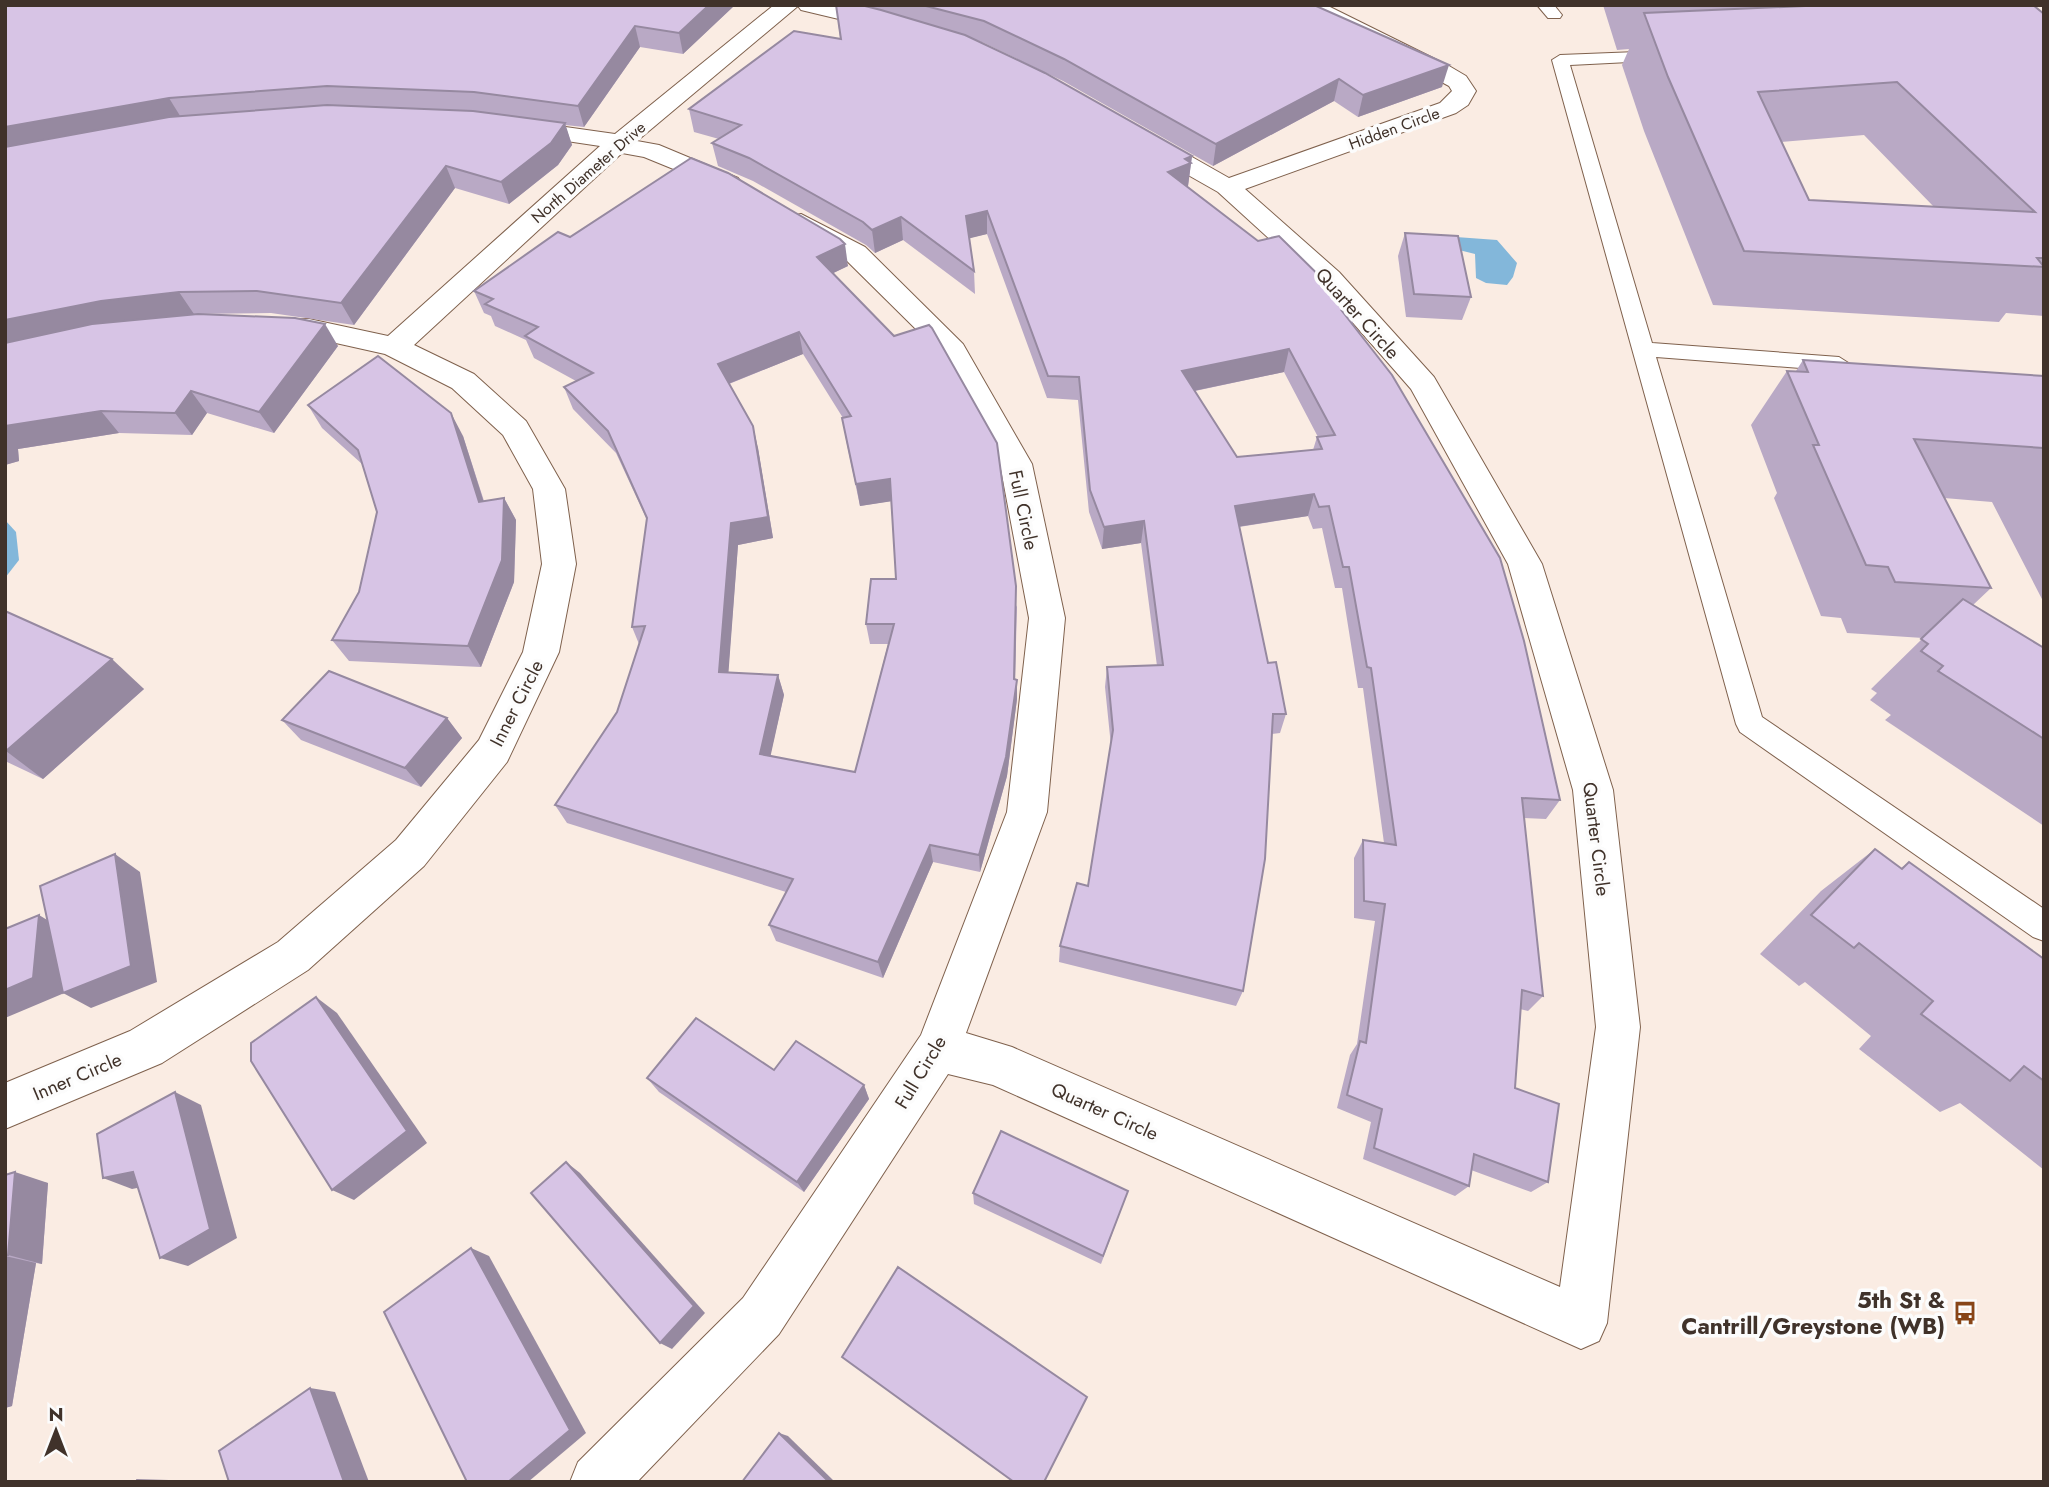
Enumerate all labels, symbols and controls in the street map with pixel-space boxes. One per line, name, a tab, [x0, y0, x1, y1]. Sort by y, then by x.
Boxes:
street label: Hidden Circle	[1345, 101, 1443, 156]
street label: North Diameter Drive	[526, 116, 651, 229]
street label: Quarter Circle	[1309, 262, 1406, 365]
street label: Full Circle	[1002, 468, 1045, 553]
street label: Inner Circle	[483, 655, 550, 751]
street label: Quarter Circle	[1576, 781, 1617, 898]
street label: Full Circle	[888, 1030, 953, 1114]
street label: Inner Circle	[29, 1046, 126, 1107]
street label: Quarter Circle	[1047, 1076, 1163, 1147]
place label: 5th St & Cantrill/Greystone (WB)	[1681, 1283, 1945, 1343]
bus stop icon: 5th St & Cantrill/Greystone (WB)	[1951, 1299, 1979, 1327]
north arrow	[21, 1396, 91, 1466]
text: N	[48, 1401, 64, 1428]

